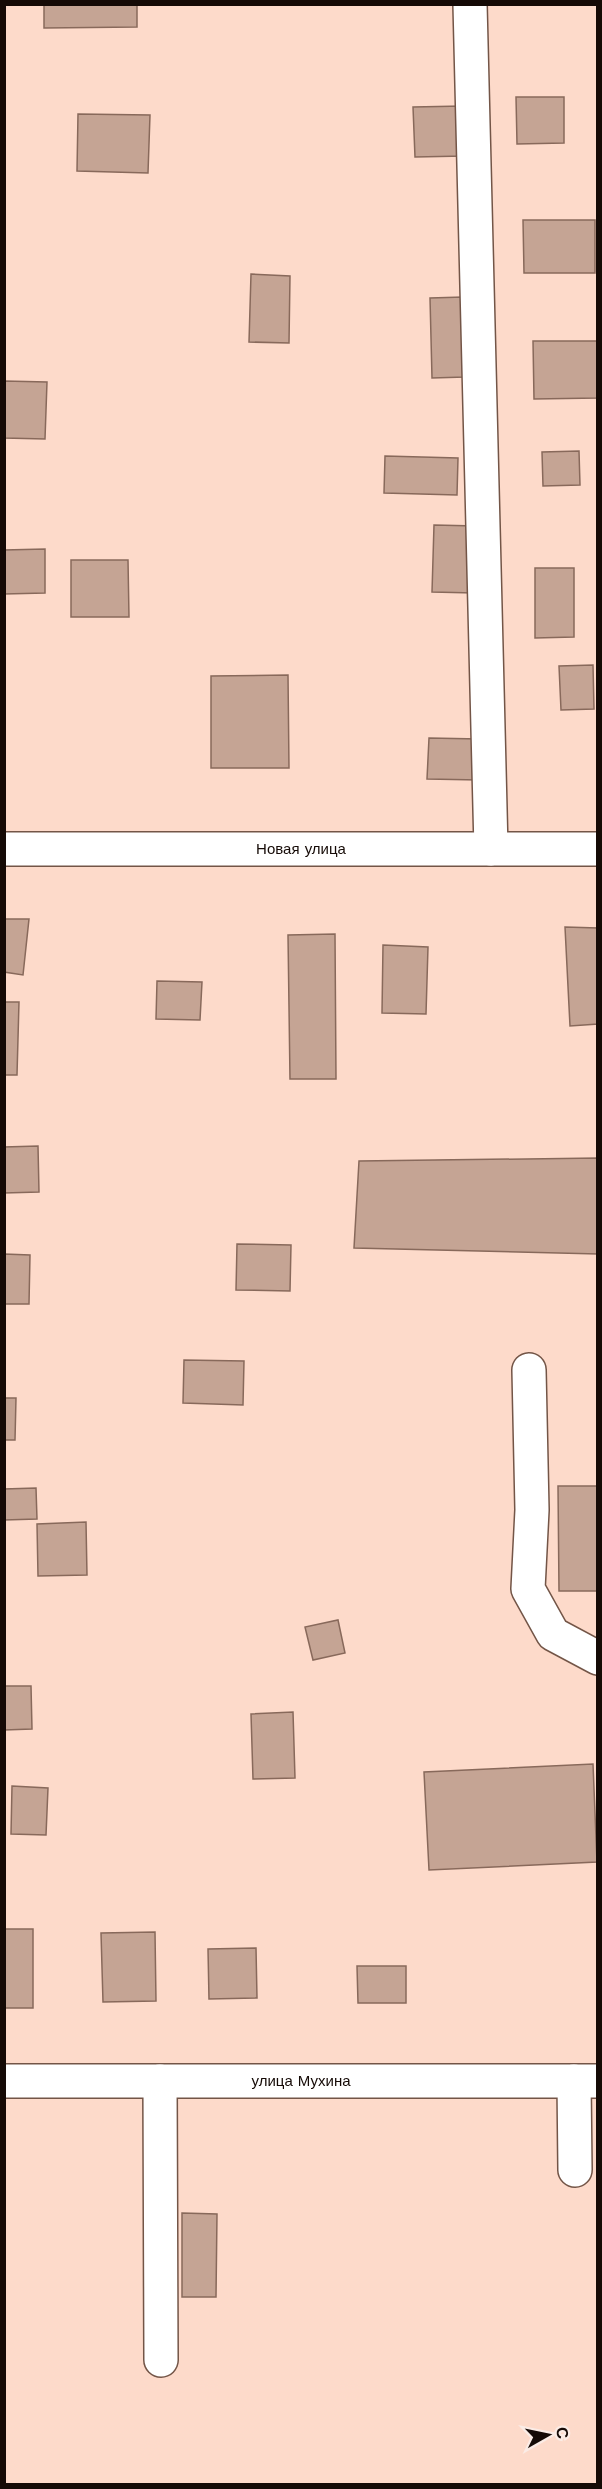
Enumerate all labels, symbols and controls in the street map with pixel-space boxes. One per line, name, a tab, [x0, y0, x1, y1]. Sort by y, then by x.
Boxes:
street label: Новая улица	[256, 840, 347, 858]
street label: улица Мухина	[251, 2072, 351, 2090]
north arrow	[518, 2405, 578, 2465]
text: С	[552, 2426, 573, 2440]

